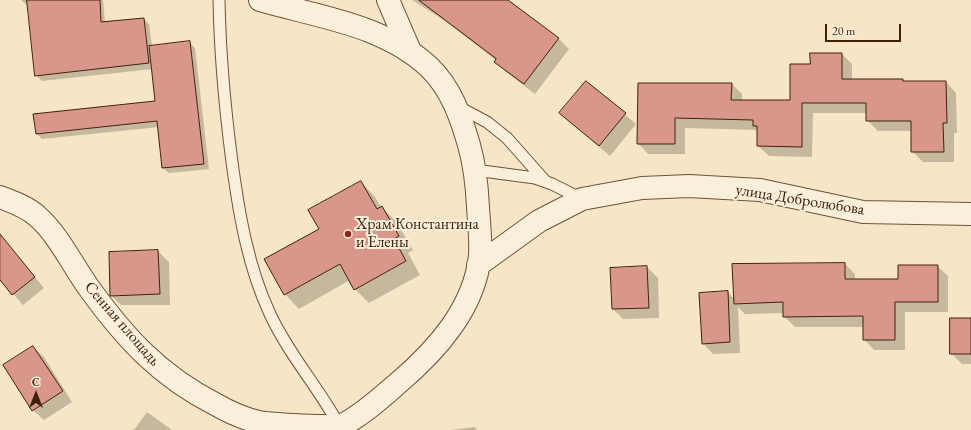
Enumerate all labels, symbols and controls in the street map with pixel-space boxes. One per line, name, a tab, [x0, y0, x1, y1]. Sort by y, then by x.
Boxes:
scale bar	[827, 16, 903, 42]
text: 20 m	[832, 23, 855, 39]
street label: улица Добролюбова	[734, 180, 866, 220]
place label: Храм Константина и Елены	[356, 215, 479, 253]
marker: Храм Константина и Елены	[343, 229, 353, 239]
street label: Сенная площадь	[80, 278, 164, 370]
north arrow	[16, 374, 56, 414]
text: С	[32, 375, 40, 389]

